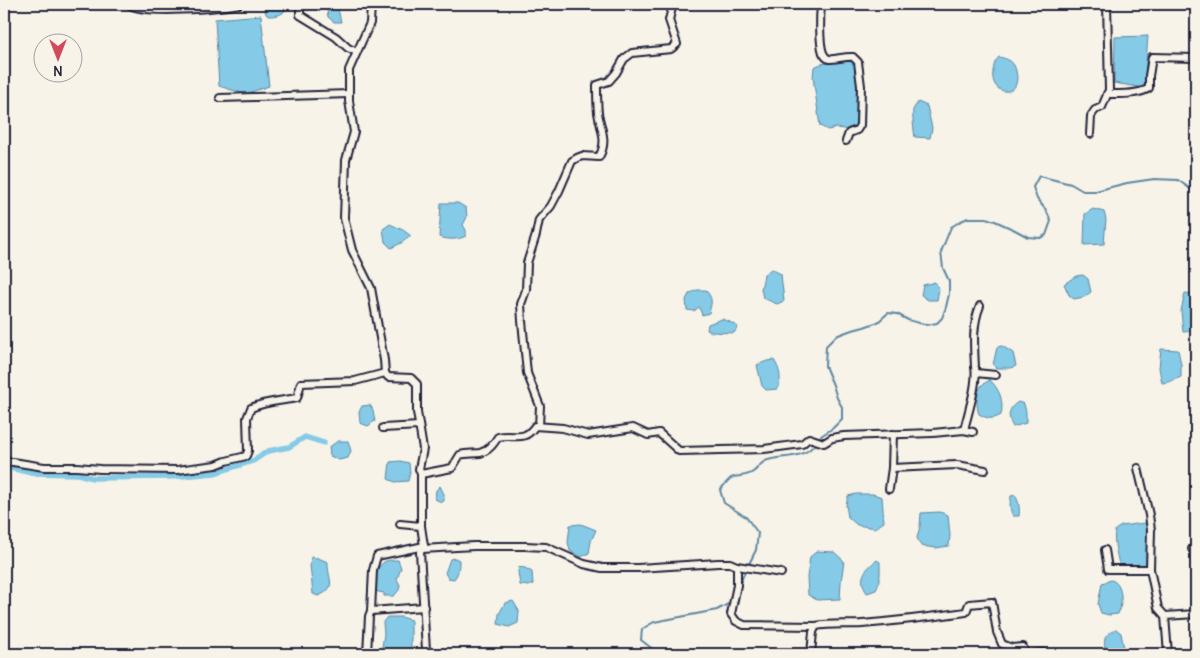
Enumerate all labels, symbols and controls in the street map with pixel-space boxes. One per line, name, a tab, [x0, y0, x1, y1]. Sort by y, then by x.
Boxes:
north arrow	[32, 32, 82, 82]
text: N	[53, 62, 63, 80]

